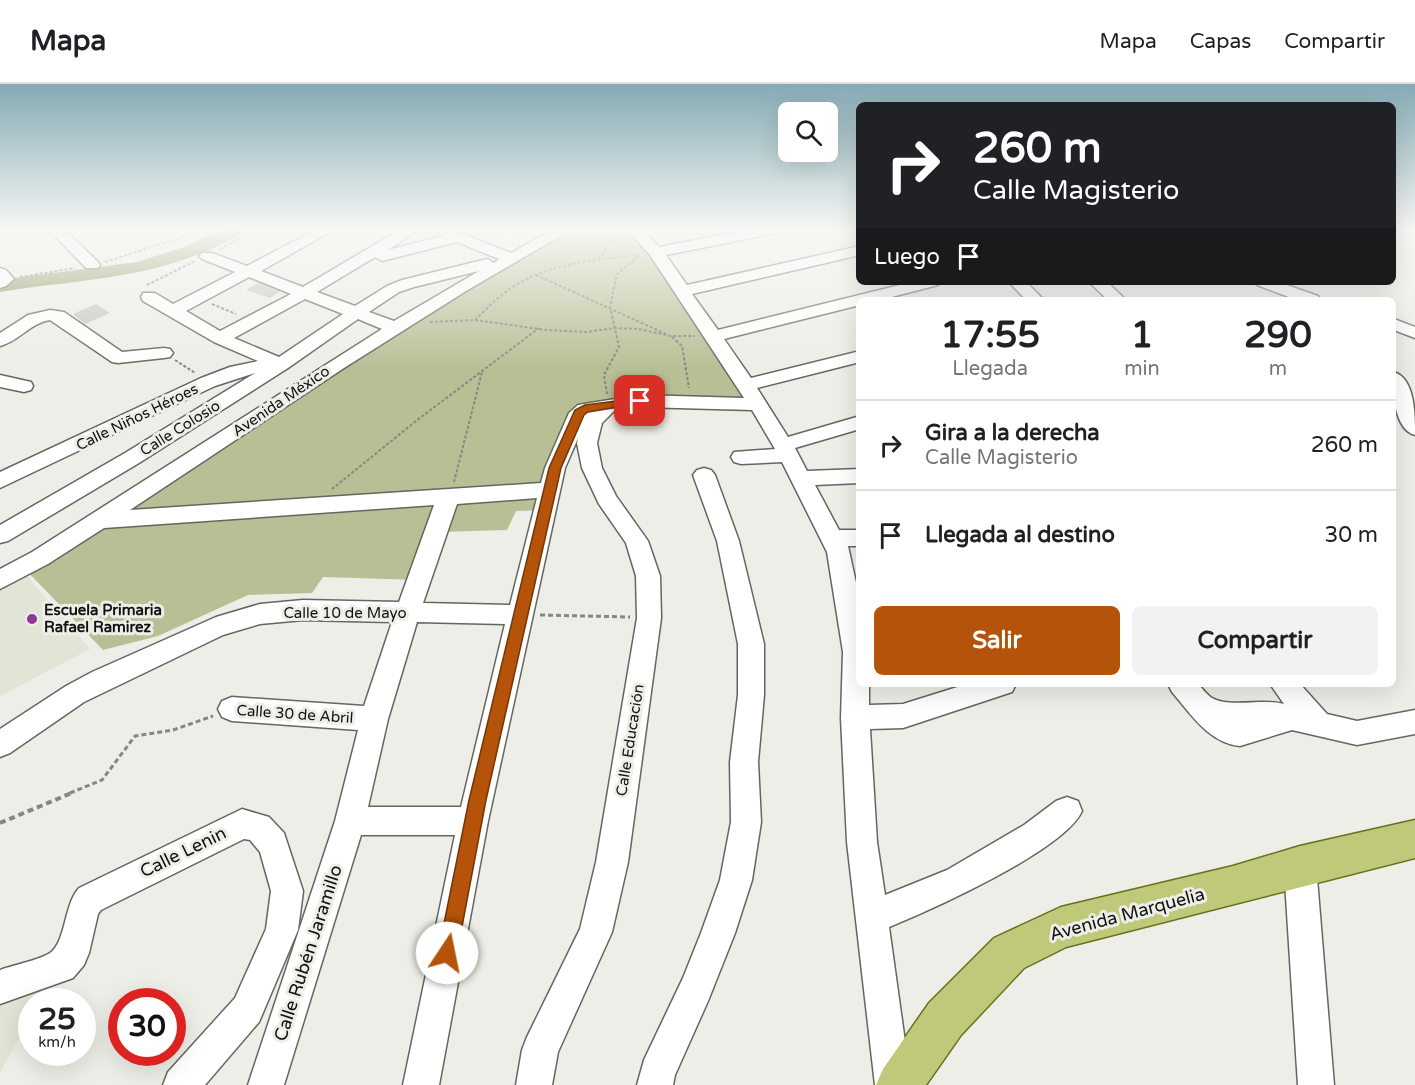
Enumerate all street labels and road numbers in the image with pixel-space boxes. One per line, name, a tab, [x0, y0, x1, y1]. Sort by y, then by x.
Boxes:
street label: Avenida México	[229, 362, 333, 440]
street label: Calle Niños Héroes	[73, 380, 201, 454]
street label: Calle Colosio	[137, 396, 223, 460]
street label: Calle 10 de Mayo	[283, 604, 407, 622]
street label: Calle Educación	[612, 683, 648, 797]
street label: Calle 30 de Abril	[236, 701, 354, 727]
street label: Calle Lenin	[136, 822, 230, 882]
street label: Calle Rubén Jaramillo	[269, 862, 347, 1044]
street label: Avenida Marquelia	[1047, 883, 1207, 945]

